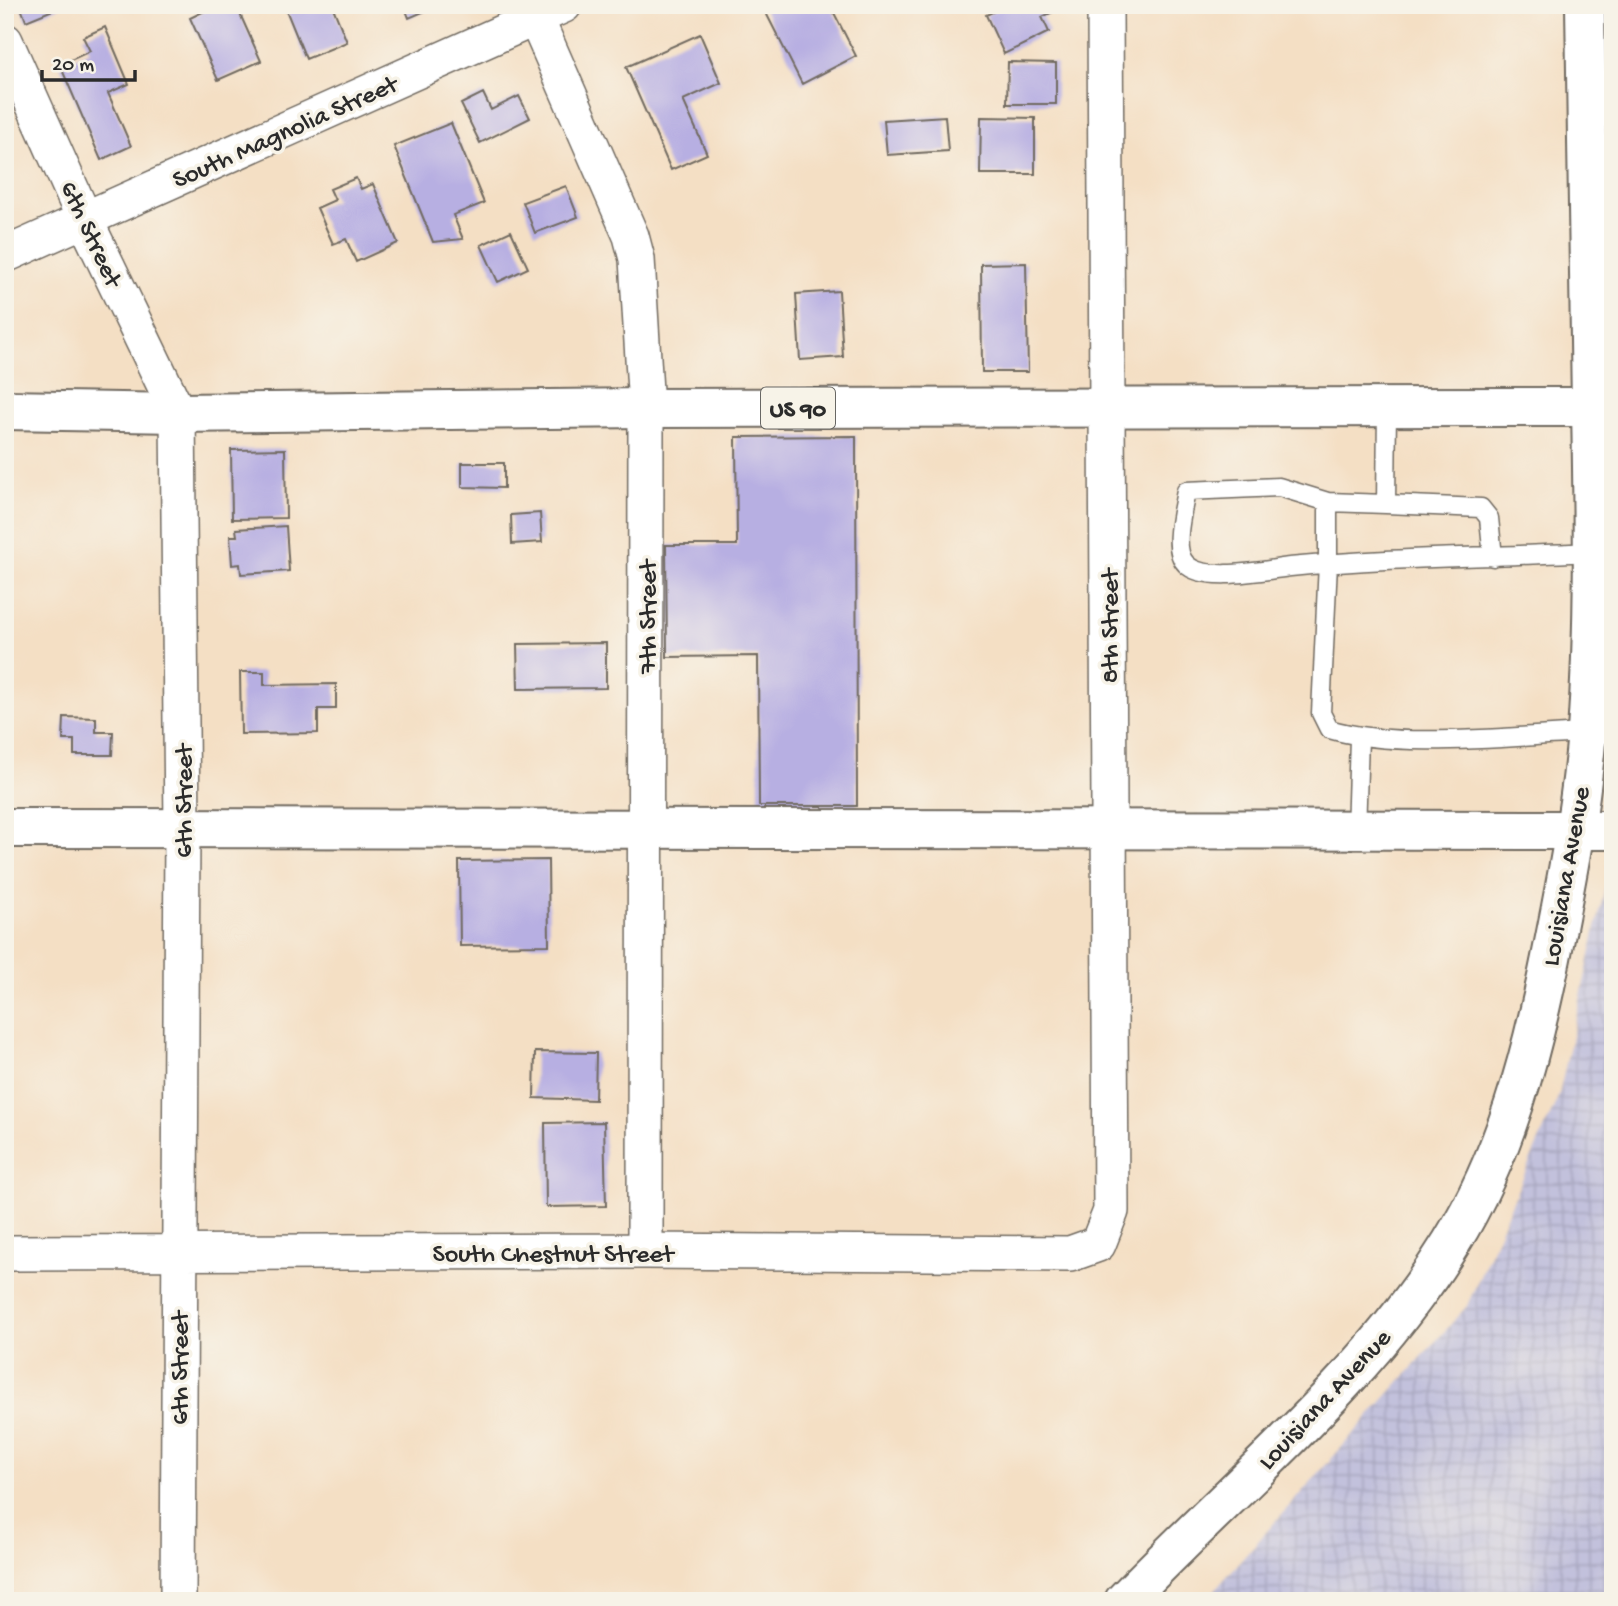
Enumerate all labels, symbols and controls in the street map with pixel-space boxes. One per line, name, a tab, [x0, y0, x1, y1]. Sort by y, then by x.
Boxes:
scale bar	[42, 38, 135, 82]
text: 20 m	[52, 54, 94, 79]
street label: South Magnolia Street	[169, 70, 405, 198]
street label: 6th Street	[51, 177, 128, 295]
road number: US 90	[761, 388, 835, 428]
street label: 7th Street	[635, 558, 666, 675]
street label: 8th Street	[1097, 566, 1128, 683]
street label: 6th Street	[171, 742, 202, 858]
street label: Louisiana Avenue	[1537, 784, 1600, 969]
street label: South Chestnut Street	[433, 1241, 676, 1272]
street label: 6th Street	[167, 1309, 198, 1425]
street label: Louisiana Avenue	[1253, 1324, 1400, 1478]

